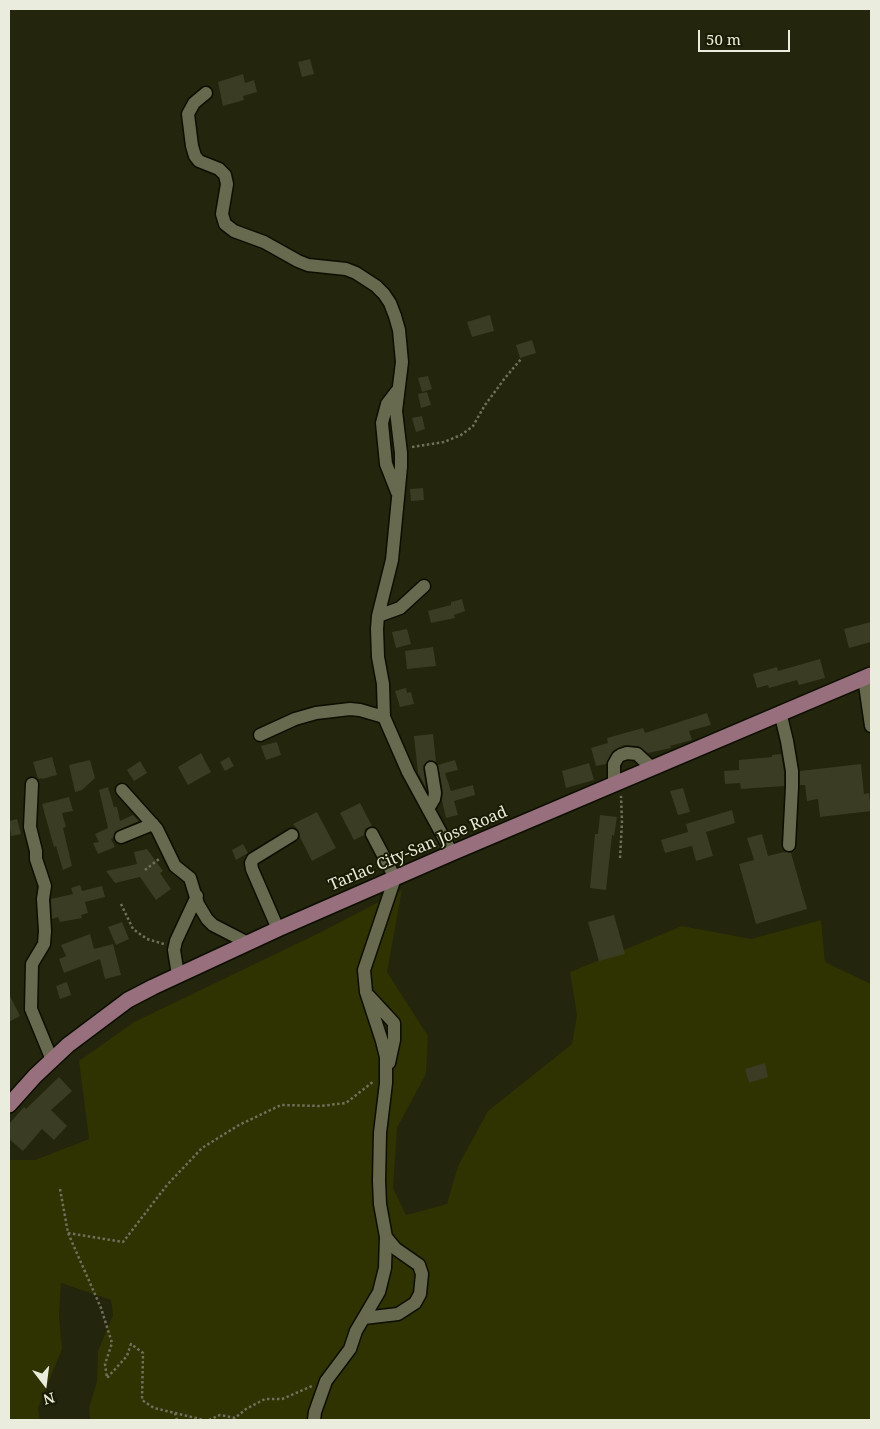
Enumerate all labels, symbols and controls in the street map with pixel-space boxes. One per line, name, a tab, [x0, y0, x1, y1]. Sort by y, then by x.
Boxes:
scale bar	[700, 20, 792, 52]
text: 50 m	[706, 29, 741, 49]
street label: Tarlac City-San Jose Road	[326, 803, 510, 895]
north arrow	[20, 1359, 70, 1409]
text: N	[41, 1388, 57, 1410]

